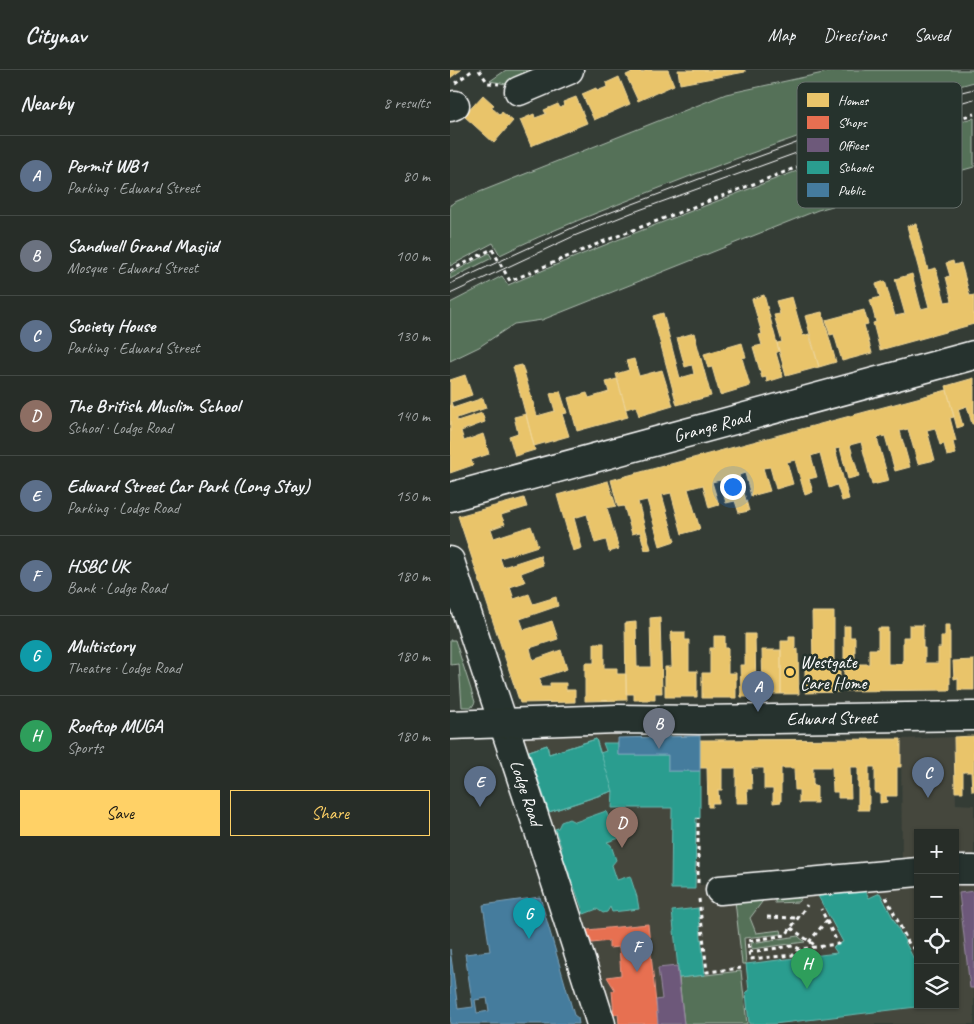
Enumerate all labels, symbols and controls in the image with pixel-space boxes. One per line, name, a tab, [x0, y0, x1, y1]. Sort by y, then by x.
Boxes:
text: Citynav	[25, 20, 86, 50]
text: Map	[768, 24, 795, 46]
text: Directions	[823, 24, 886, 46]
text: Saved	[914, 24, 949, 46]
legend	[797, 82, 962, 208]
text: Nearby	[20, 90, 73, 116]
text: Homes	[838, 92, 869, 109]
text: 8 results	[383, 93, 430, 113]
text: Shops	[838, 114, 868, 131]
text: Offices	[838, 137, 870, 154]
text: Permit WB1	[67, 154, 147, 178]
text: Schools	[838, 159, 874, 176]
text: A	[32, 166, 40, 186]
text: 80 m	[403, 166, 430, 186]
text: Parking · Edward Street	[67, 178, 199, 198]
text: Public	[838, 182, 866, 199]
text: Sandwell Grand Masjid	[67, 234, 218, 258]
text: B	[32, 246, 40, 266]
text: 100 m	[396, 246, 430, 266]
text: Mosque · Edward Street	[67, 258, 198, 278]
text: Society House	[67, 314, 155, 338]
text: C	[32, 326, 40, 346]
text: 130 m	[396, 326, 430, 346]
text: Parking · Edward Street	[67, 338, 199, 358]
text: The British Muslim School	[67, 394, 240, 418]
street label: Grange Road	[671, 404, 755, 447]
text: D	[31, 406, 41, 426]
text: 140 m	[396, 406, 430, 426]
text: School · Lodge Road	[67, 418, 173, 438]
text: Edward Street Car Park (Long Stay)	[67, 474, 310, 498]
your location	[720, 474, 746, 500]
text: E	[32, 486, 40, 506]
text: 150 m	[396, 486, 430, 506]
text: Parking · Lodge Road	[67, 498, 179, 518]
text: HSBC UK	[67, 554, 129, 578]
text: F	[32, 566, 40, 586]
text: 180 m	[396, 566, 430, 586]
text: Bank · Lodge Road	[67, 578, 167, 598]
text: Multistory	[67, 634, 134, 658]
text: G	[32, 646, 40, 666]
text: 180 m	[396, 646, 430, 666]
place label: Westgate Care Home	[800, 651, 868, 694]
text: Theatre · Lodge Road	[67, 658, 181, 678]
marker: Westgate Care Home	[784, 666, 796, 678]
pin: A	[742, 671, 774, 712]
street label: Edward Street	[786, 706, 879, 730]
pin: B	[643, 708, 675, 749]
text: Rooftop MUGA	[67, 714, 162, 738]
text: H	[31, 726, 41, 746]
text: 180 m	[396, 726, 430, 746]
text: Sports	[67, 738, 103, 758]
street label: Lodge Road	[505, 757, 548, 831]
pin: C	[912, 757, 944, 798]
pin: E	[464, 766, 496, 807]
button: Save	[20, 790, 220, 836]
button: Share	[230, 790, 430, 836]
pin: D	[606, 807, 638, 848]
map controls	[914, 829, 959, 1009]
button: +	[914, 829, 959, 874]
button: −	[914, 874, 959, 919]
pin: G	[513, 898, 545, 939]
button: locate	[914, 919, 959, 964]
pin: F	[621, 931, 653, 972]
pin: H	[791, 948, 823, 989]
button: layers	[914, 964, 959, 1009]

